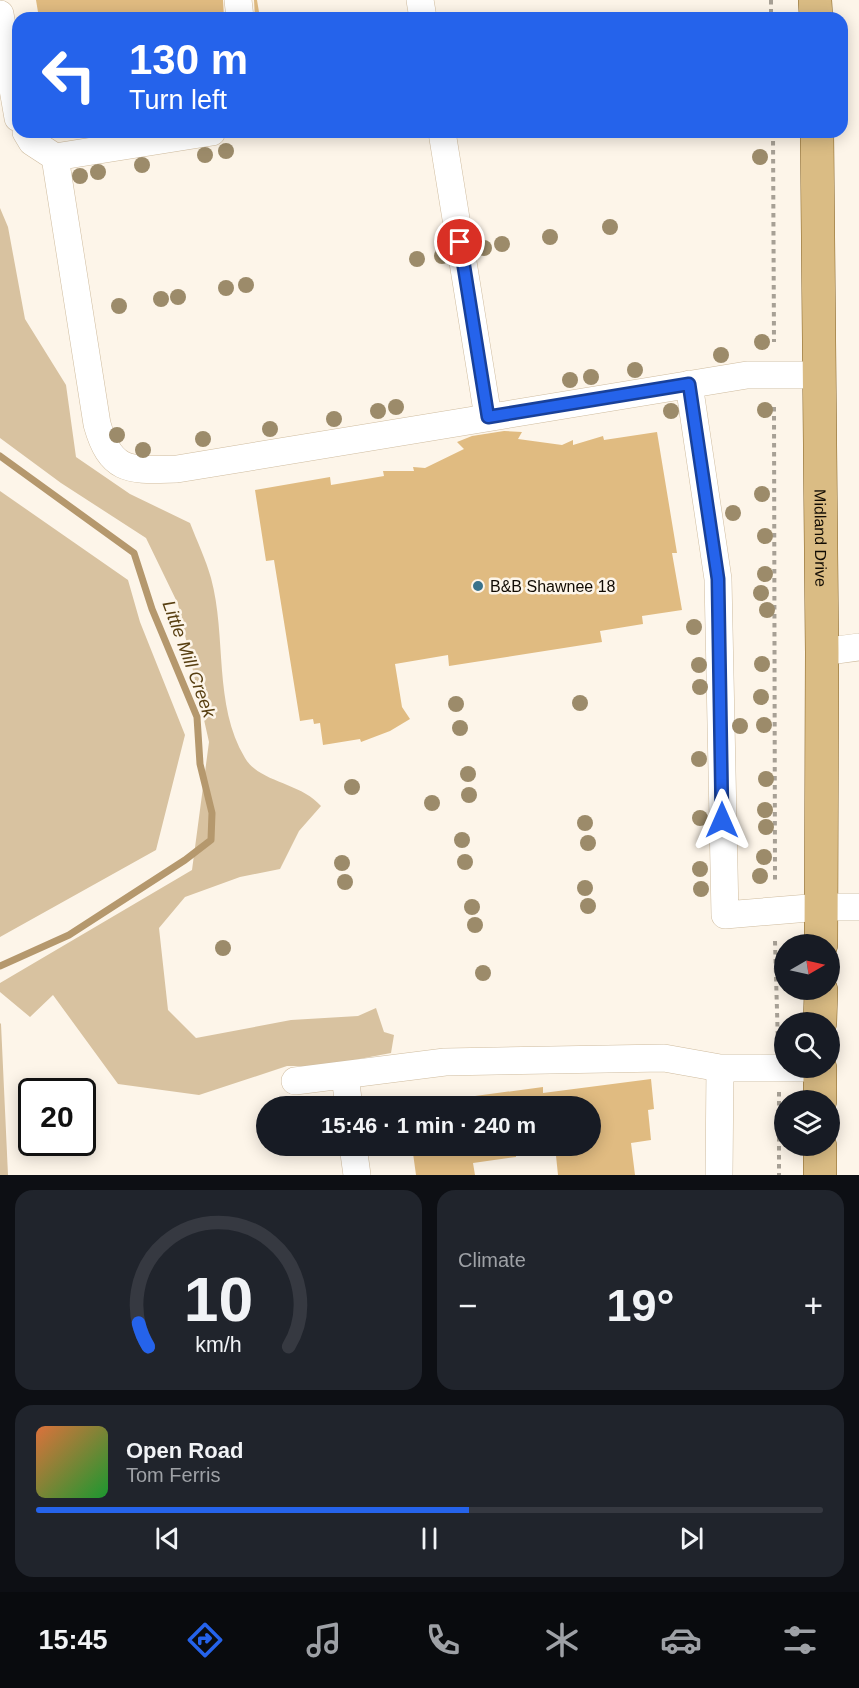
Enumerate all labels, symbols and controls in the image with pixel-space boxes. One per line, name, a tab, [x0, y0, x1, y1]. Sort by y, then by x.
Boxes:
icon: left	[30, 36, 108, 114]
text: 130 m	[129, 36, 248, 83]
text: Turn left	[129, 85, 227, 115]
pin	[434, 216, 485, 267]
icon: arrive	[443, 225, 476, 258]
street label: Midland Drive	[811, 489, 829, 587]
place label: B&B Shawnee 18	[490, 578, 616, 595]
marker: B&B Shawnee 18	[471, 579, 485, 593]
water label: Little Mill Creek	[159, 598, 220, 721]
position arrow	[690, 788, 754, 852]
north arrow	[774, 934, 840, 1000]
map controls	[774, 934, 840, 1156]
button: search	[774, 1012, 840, 1078]
speed limit sign: 20	[18, 1078, 96, 1156]
button: layers	[774, 1090, 840, 1156]
text: 15:46 · 1 min · 240 m	[321, 1113, 536, 1138]
text: Climate	[458, 1249, 526, 1271]
text: 10	[184, 1265, 253, 1334]
text: 19°	[606, 1280, 675, 1331]
text: −	[458, 1287, 477, 1324]
text: +	[804, 1287, 823, 1324]
text: km/h	[195, 1333, 242, 1357]
text: Open Road	[126, 1438, 243, 1463]
text: Tom Ferris	[126, 1464, 220, 1486]
icon: previous	[151, 1522, 184, 1555]
icon: pause	[413, 1522, 446, 1555]
icon: next	[675, 1522, 708, 1555]
icon: directions	[184, 1619, 226, 1661]
icon: music	[303, 1619, 345, 1661]
icon: phone	[422, 1619, 464, 1661]
icon: climate	[541, 1619, 583, 1661]
icon: car	[660, 1619, 702, 1661]
icon: filters	[779, 1619, 821, 1661]
text: 15:45	[38, 1625, 107, 1655]

